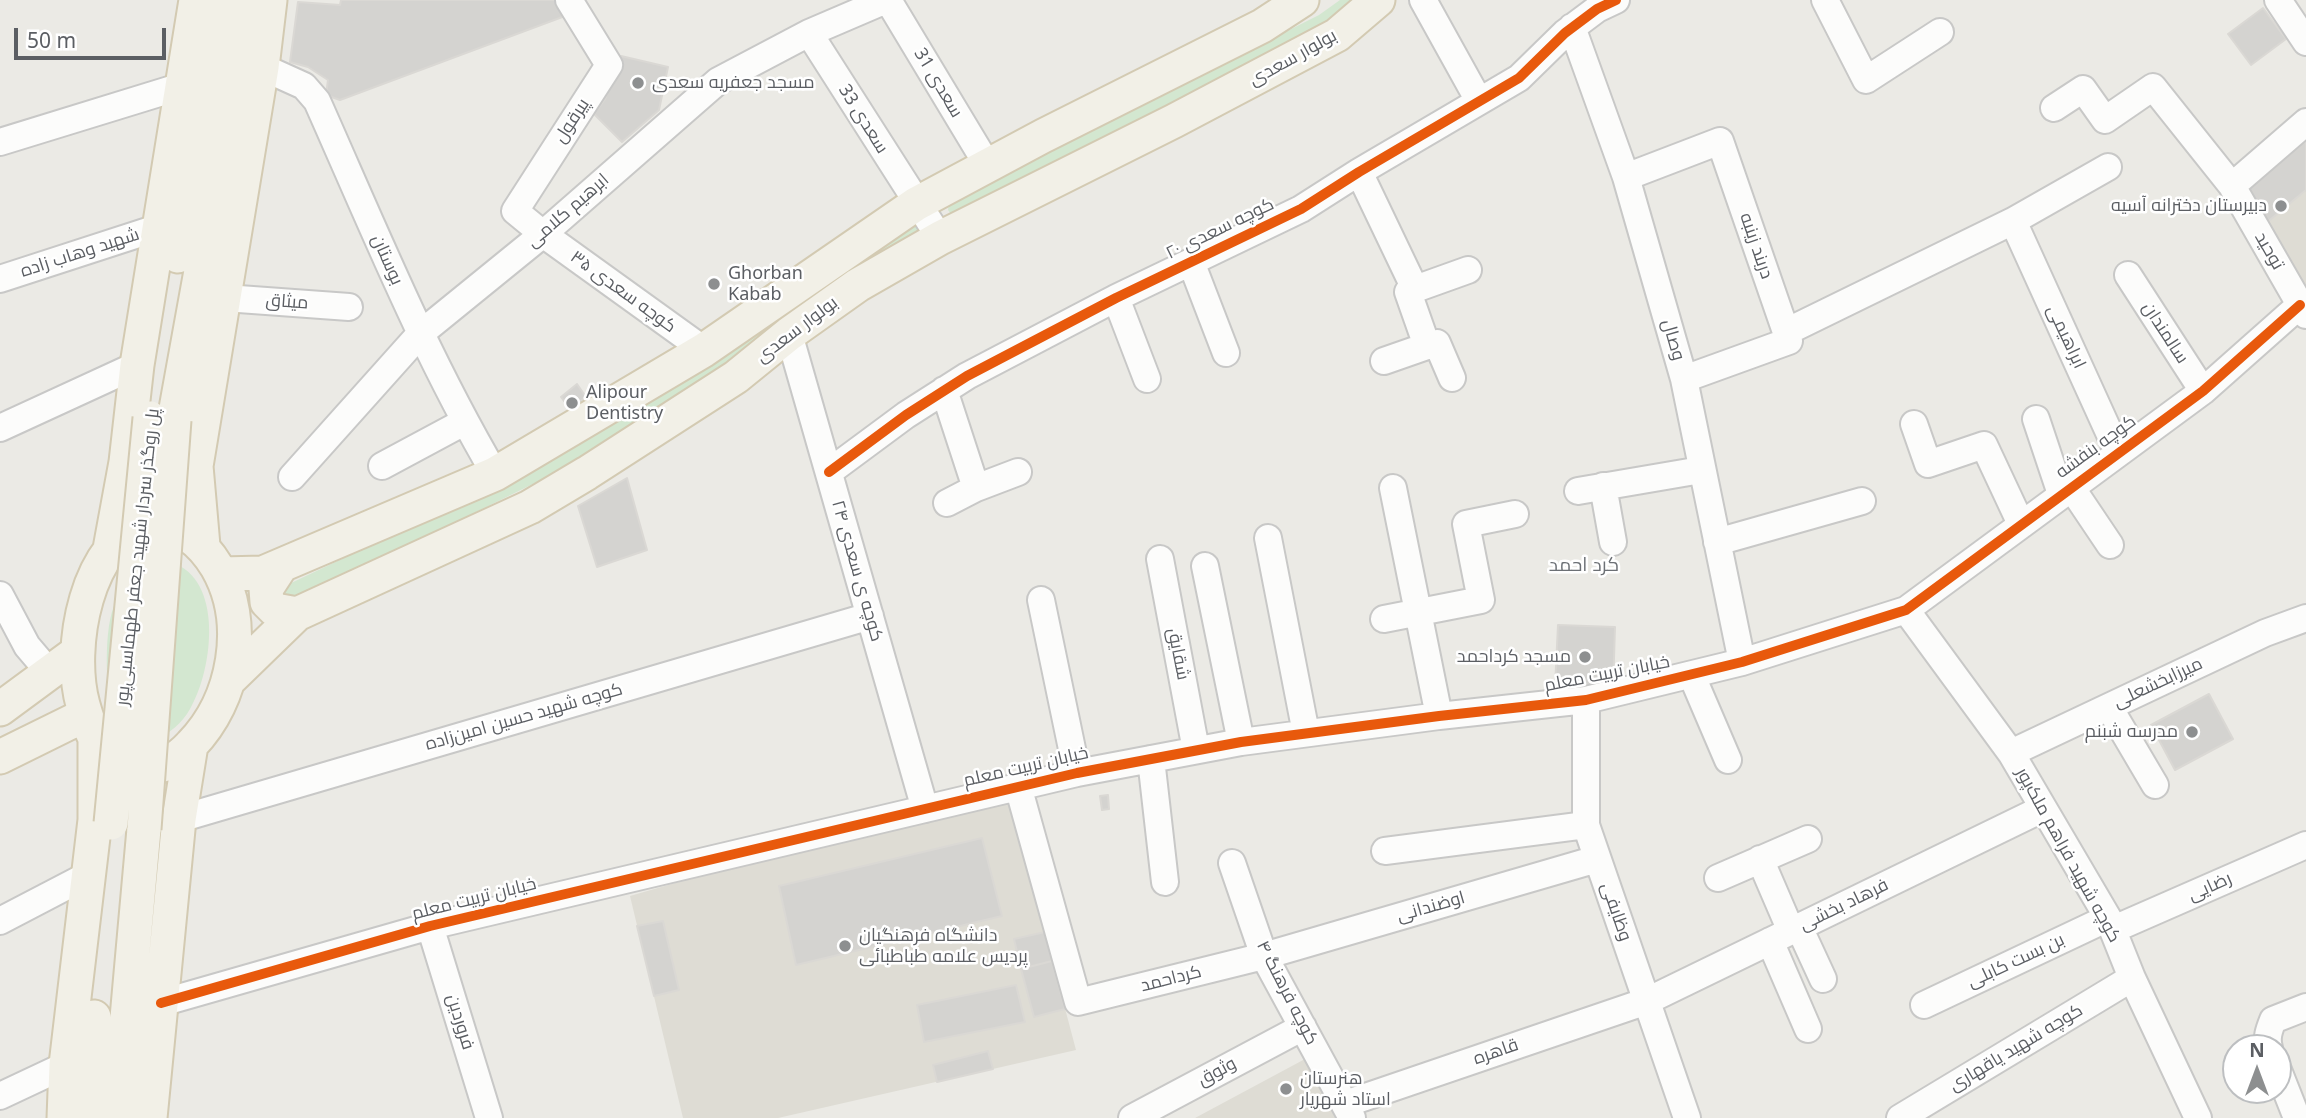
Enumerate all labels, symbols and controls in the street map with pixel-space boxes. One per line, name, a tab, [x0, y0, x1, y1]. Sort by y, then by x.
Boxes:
scale bar	[18, 14, 170, 58]
street label: بولوار سعدی	[1245, 25, 1341, 91]
text: 50 m	[27, 26, 76, 54]
street label: سعدی 31	[909, 44, 967, 122]
place label: مسجد جعفریه سعدی	[652, 72, 815, 94]
marker: مسجد جعفریه سعدی	[630, 75, 646, 91]
street label: سعدی 33	[833, 80, 893, 158]
street label: پیرقول	[550, 95, 594, 147]
street label: ابرهیم کلامی	[522, 169, 614, 253]
street label: کوچه سعدی ۲۰	[1162, 194, 1278, 264]
place label: دبیرستان دخترانه آسیه	[2111, 195, 2267, 217]
marker: دبیرستان دخترانه آسیه	[2273, 198, 2289, 214]
street label: دربند زینبه	[1735, 210, 1777, 282]
street label: شهید وهاب زاده	[18, 224, 142, 282]
street label: توحید	[2250, 228, 2288, 274]
street label: بوستان	[366, 232, 408, 288]
street label: کوچه سعدی ۳۵	[566, 246, 680, 338]
place label: Ghorban Kabab	[728, 263, 803, 306]
marker: Ghorban Kabab	[706, 276, 722, 292]
street label: میثاق	[265, 290, 309, 314]
street label: بولوار سعدی	[752, 292, 842, 368]
street label: سالمندان	[2137, 298, 2193, 368]
street label: ابراهیمی	[2042, 302, 2090, 372]
street label: وصال	[1657, 317, 1689, 363]
place label: Alipour Dentistry	[586, 382, 663, 424]
marker: Alipour Dentistry	[564, 395, 580, 411]
street label: پل روگذر سردار شهید جعفر طهماسبی‌پور	[112, 407, 164, 707]
street label: کوچه بنفشه	[2052, 411, 2140, 483]
street label: کوچه ی سعدی ۲۴	[827, 498, 887, 644]
district label: کرد احمد	[1549, 555, 1619, 577]
street label: شقایق	[1162, 626, 1194, 682]
place label: مسجد کرداحمد	[1457, 646, 1571, 668]
marker: مسجد کرداحمد	[1577, 649, 1593, 665]
street label: خیابان تربیت معلم	[1542, 651, 1672, 697]
street label: میرزابخشعلی	[2110, 653, 2206, 713]
street label: کوچه شهید حسین امین‌زاده	[423, 678, 625, 756]
place label: مدرسه شبنم	[2085, 721, 2178, 743]
marker: مدرسه شبنم	[2184, 724, 2200, 740]
street label: خیابان تربیت معلم	[961, 742, 1091, 792]
street label: کوچه شهید فراهم ملک‌پور	[2011, 764, 2125, 946]
street label: رضایی	[2185, 868, 2235, 906]
street label: خیابان تربیت معلم	[410, 873, 538, 925]
street label: فرهاد بخشی	[1796, 874, 1892, 936]
street label: وظایفی	[1596, 880, 1636, 944]
street label: اوضندانی	[1394, 887, 1468, 927]
place label: دانشگاه فرهنگیان پردیس علامه طباطبائی	[859, 925, 1028, 968]
street label: بن بست کابلی	[1964, 929, 2068, 993]
street label: کوچه فرهنگ ۴	[1251, 937, 1323, 1049]
marker: دانشگاه فرهنگیان پردیس علامه طباطبائی	[837, 938, 853, 954]
street label: کرداحمد	[1138, 961, 1204, 997]
street label: فروردین	[441, 992, 479, 1052]
street label: کوچه شهید یاقهاری	[1945, 1000, 2087, 1096]
street label: قاهره	[1471, 1034, 1521, 1070]
north arrow	[2222, 1034, 2292, 1104]
text: N	[2249, 1037, 2265, 1063]
street label: وثوق	[1194, 1053, 1240, 1091]
place label: هنرستان استاد شهریار	[1300, 1068, 1391, 1110]
marker: هنرستان استاد شهریار	[1278, 1081, 1294, 1097]

